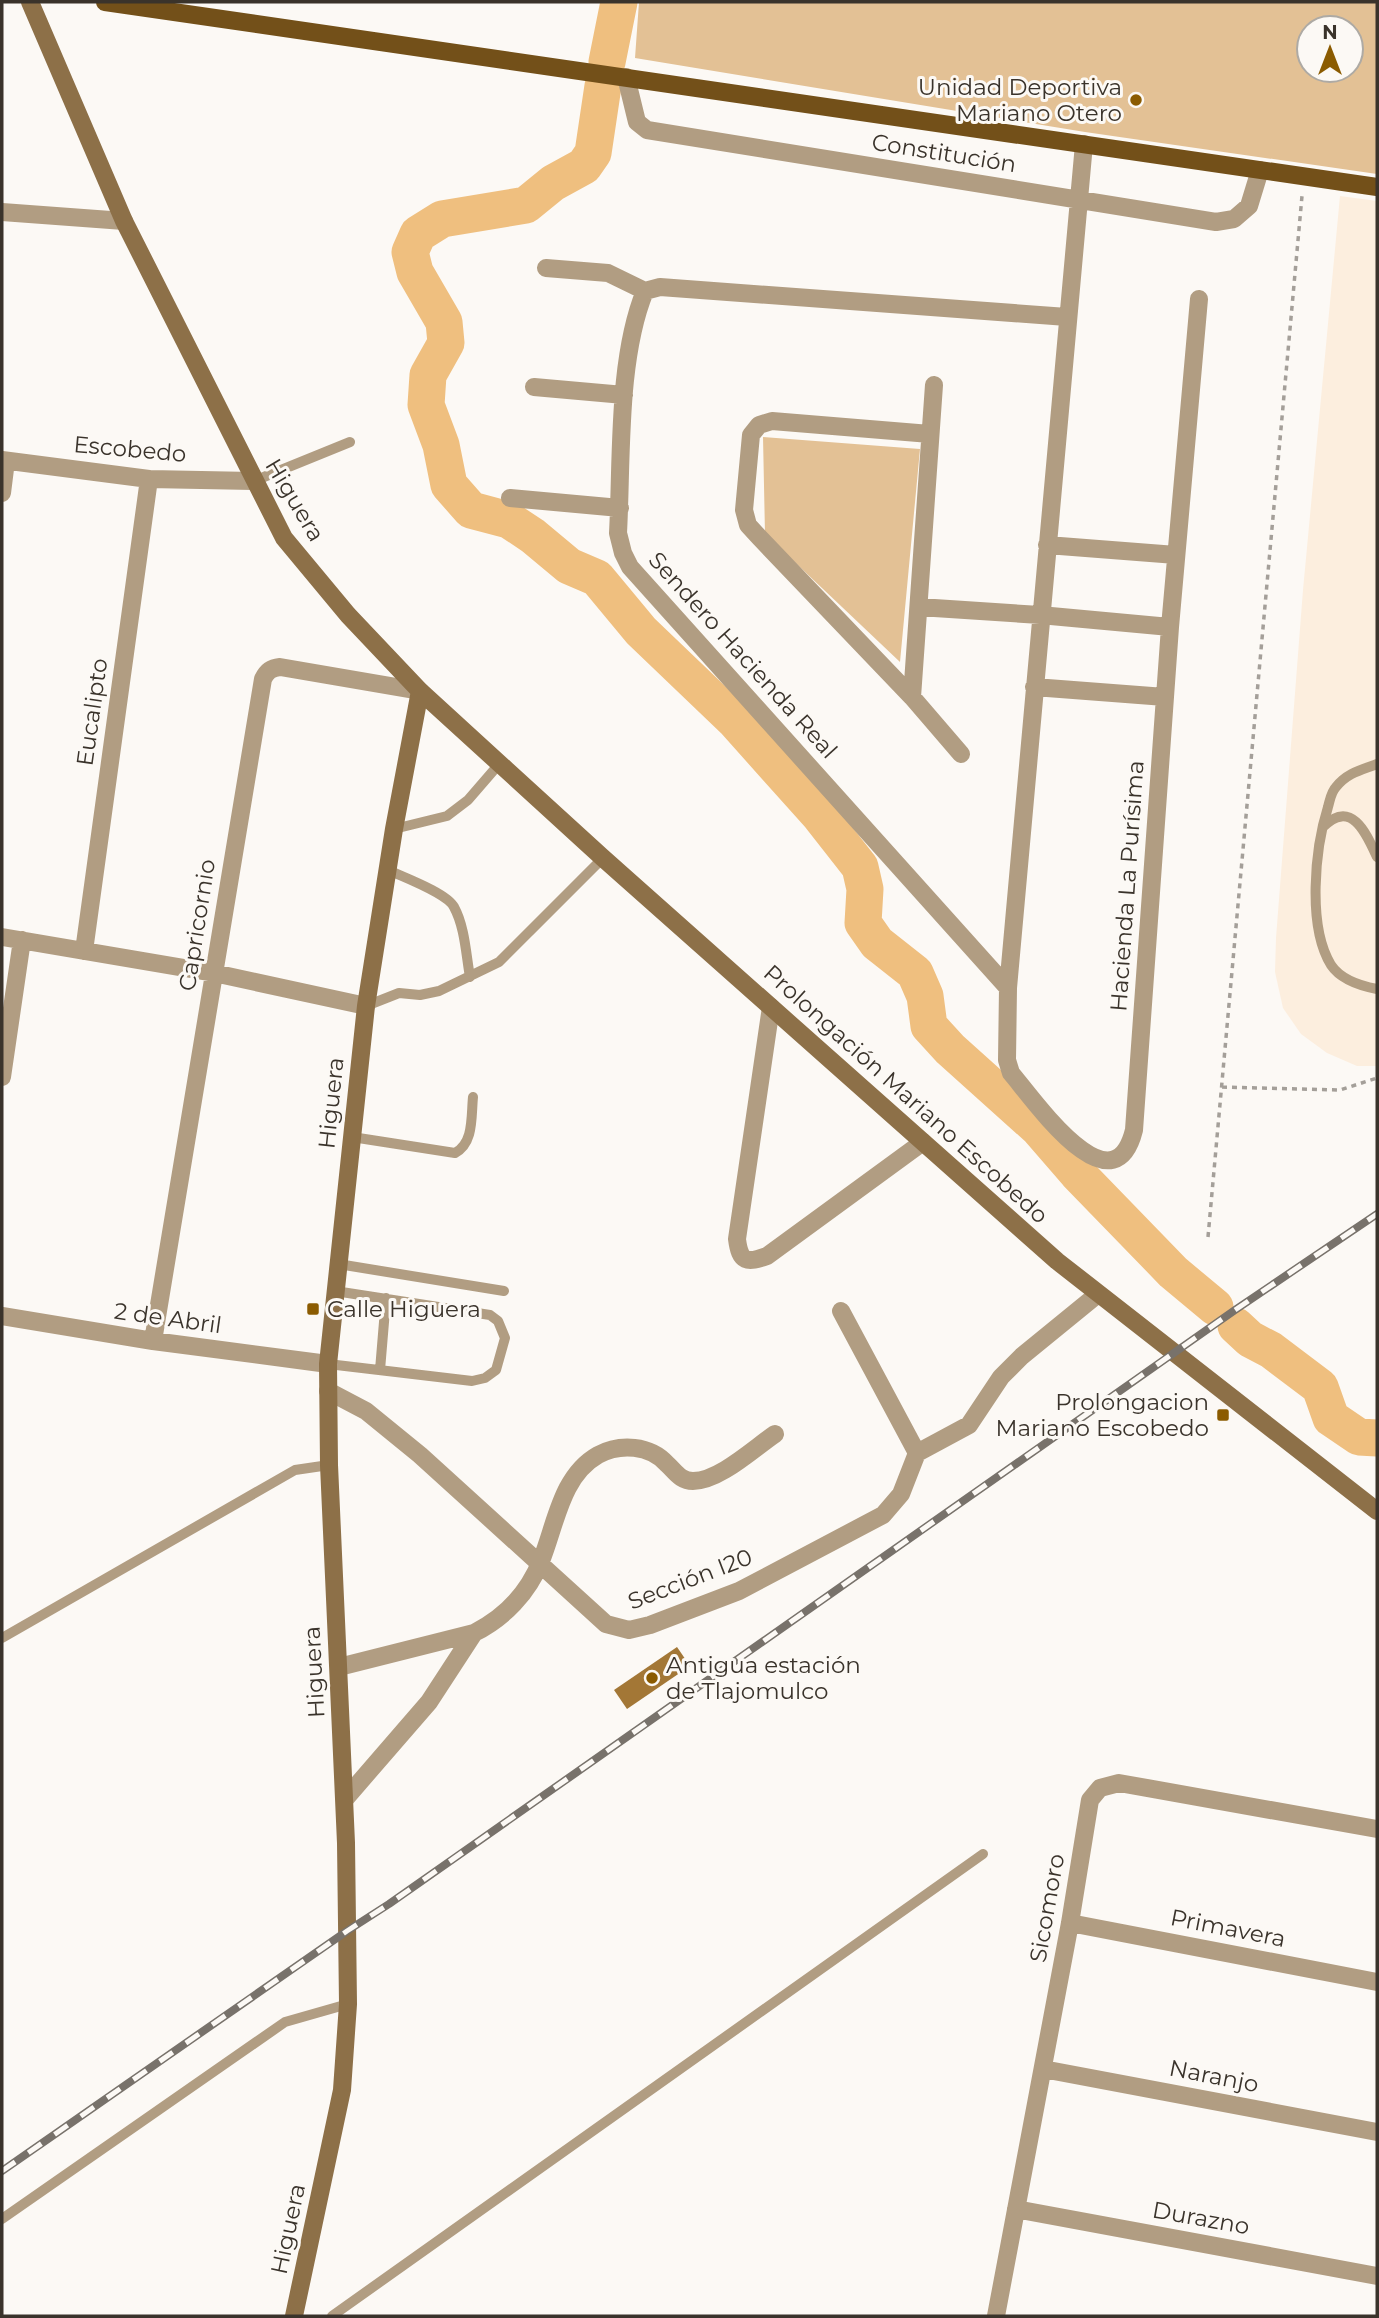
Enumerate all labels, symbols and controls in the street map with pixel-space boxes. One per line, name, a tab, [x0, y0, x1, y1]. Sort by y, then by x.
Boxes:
north arrow	[1295, 14, 1365, 84]
text: N	[1322, 21, 1338, 44]
place label: Unidad Deportiva Mariano Otero	[918, 73, 1122, 127]
marker: Unidad Deportiva Mariano Otero	[1128, 92, 1144, 108]
street label: Constitución	[870, 128, 1018, 178]
street label: Escobedo	[72, 430, 188, 468]
street label: Higuera	[259, 453, 331, 547]
street label: Sendero Hacienda Real	[643, 546, 843, 764]
street label: Eucalipto	[71, 656, 113, 768]
street label: Hacienda La Purísima	[1104, 760, 1150, 1012]
street label: Capricornio	[173, 857, 221, 993]
street label: Prolongación Mariano Escobedo	[758, 959, 1054, 1229]
street label: Higuera	[312, 1056, 350, 1150]
place label: Calle Higuera	[327, 1295, 481, 1323]
street label: 2 de Abril	[113, 1297, 223, 1339]
marker: Calle Higuera	[305, 1301, 321, 1317]
place label: Prolongacion Mariano Escobedo	[996, 1388, 1209, 1442]
marker: Prolongacion Mariano Escobedo	[1215, 1407, 1231, 1423]
street label: Sección I20	[624, 1542, 756, 1616]
street label: Higuera	[298, 1625, 330, 1719]
place label: Antigua estación de Tlajomulco	[666, 1651, 861, 1705]
marker: Antigua estación de Tlajomulco	[644, 1670, 660, 1686]
street label: Sicomoro	[1024, 1852, 1070, 1964]
street label: Primavera	[1168, 1903, 1288, 1953]
street label: Naranjo	[1167, 2054, 1261, 2098]
street label: Higuera	[265, 2181, 311, 2277]
street label: Durazno	[1150, 2196, 1252, 2240]

